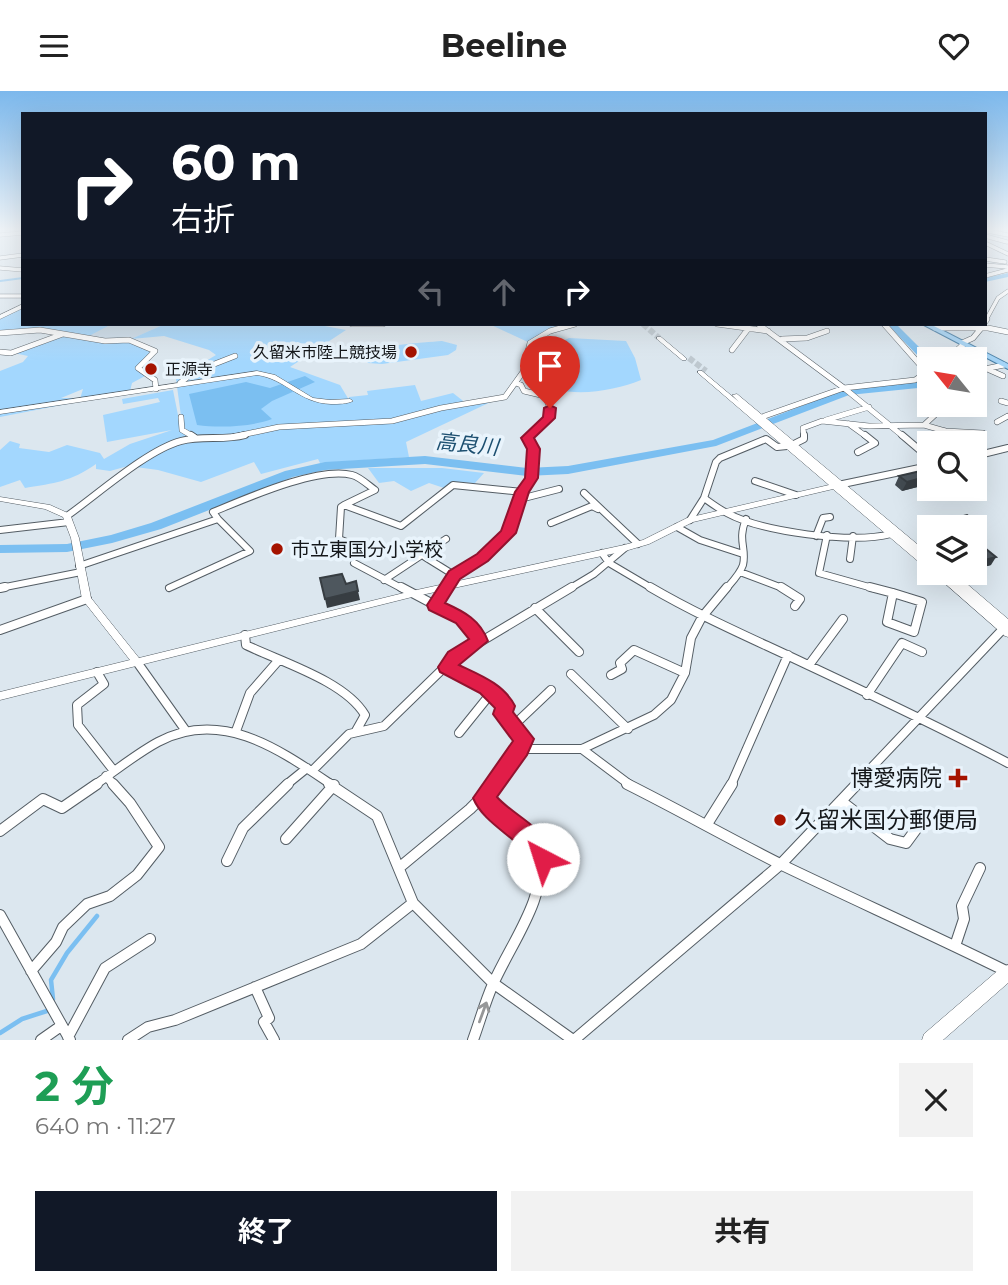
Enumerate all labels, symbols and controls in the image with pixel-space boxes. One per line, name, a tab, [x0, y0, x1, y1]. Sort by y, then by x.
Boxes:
text: Beeline	[441, 26, 567, 65]
icon: menu	[35, 27, 73, 65]
icon: heart	[935, 27, 973, 65]
text: 60 m	[171, 133, 301, 192]
icon: right	[56, 140, 147, 231]
text: 右折	[171, 199, 235, 238]
icon: left	[412, 273, 450, 311]
icon: ahead	[485, 273, 523, 311]
icon: right	[558, 273, 596, 311]
pin	[520, 336, 580, 408]
place label: 久留米市陸上競技場	[253, 343, 397, 362]
marker: 久留米市陸上競技場	[403, 344, 419, 360]
icon: arrive	[531, 347, 569, 385]
north arrow	[917, 347, 987, 417]
map controls	[917, 347, 987, 585]
place label: 正源寺	[165, 360, 213, 379]
marker: 正源寺	[143, 361, 159, 377]
water label: 高良川	[434, 428, 502, 460]
button: search	[917, 431, 987, 501]
button: layers	[917, 515, 987, 585]
place label: 市立東国分小学校	[291, 538, 443, 561]
marker: 市立東国分小学校	[269, 541, 285, 557]
place label: 博愛病院	[850, 764, 942, 792]
marker: 博愛病院	[948, 768, 968, 788]
place label: 久留米国分郵便局	[794, 806, 978, 834]
marker: 久留米国分郵便局	[772, 812, 788, 828]
position arrow	[506, 822, 580, 896]
one-way arrow	[478, 1001, 490, 1023]
text: 2 分	[35, 1060, 114, 1112]
button: close	[899, 1063, 973, 1137]
text: 640 m · 11:27	[35, 1112, 176, 1140]
button: 終了	[35, 1191, 497, 1271]
button: 共有	[511, 1191, 973, 1271]

